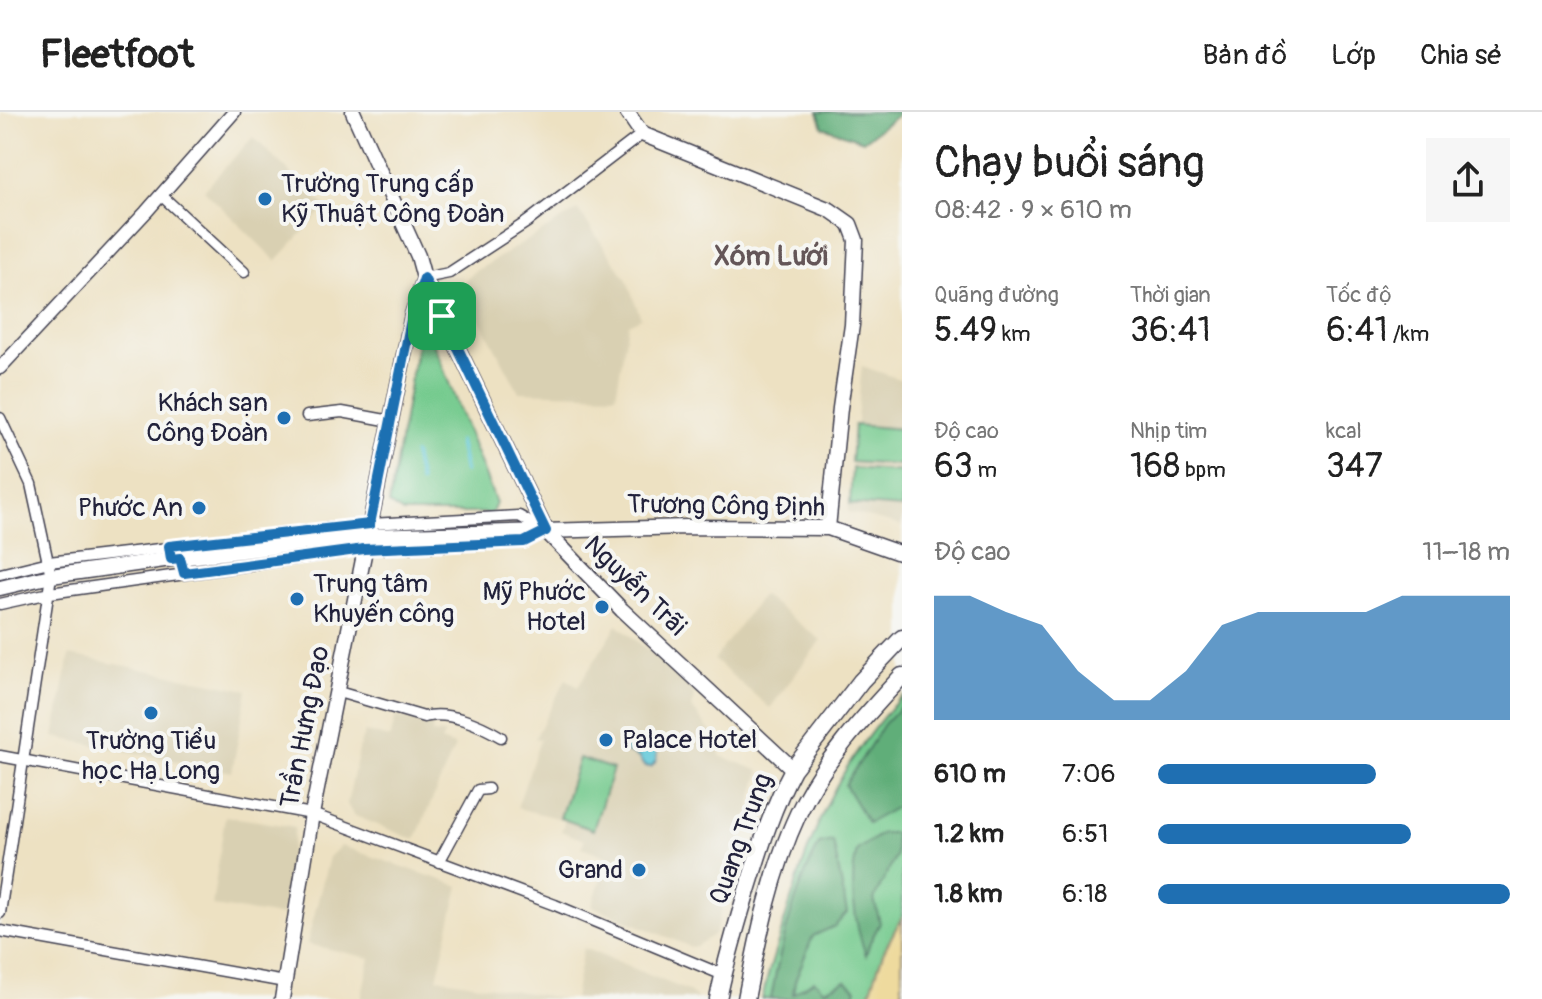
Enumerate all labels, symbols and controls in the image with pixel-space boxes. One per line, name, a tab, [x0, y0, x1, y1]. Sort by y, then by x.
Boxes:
text: Fleetfoot	[40, 31, 194, 79]
text: Bản đồ	[1203, 38, 1287, 73]
text: Lớp	[1331, 38, 1376, 73]
text: Chia sẻ	[1420, 38, 1502, 73]
text: Chạy buổi sáng	[934, 136, 1205, 191]
button: share	[1426, 138, 1510, 222]
place label: Trường Trung cấp Kỹ Thuật Công Đoàn	[281, 168, 504, 230]
marker: Trường Trung cấp Kỹ Thuật Công Đoàn	[256, 190, 274, 208]
text: 08:42 · 9 × 610 m	[934, 194, 1132, 226]
district label: Xóm Lưới	[714, 239, 828, 274]
text: Quãng đường	[934, 281, 1059, 309]
text: Thời gian	[1130, 281, 1211, 309]
text: Tốc độ	[1326, 281, 1391, 309]
pin	[408, 282, 476, 350]
icon: arrive	[420, 294, 464, 338]
text: 5.49	[934, 309, 997, 352]
text: 36:41	[1130, 309, 1211, 352]
text: 6:41	[1326, 309, 1388, 352]
text: km	[997, 320, 1031, 348]
text: /km	[1388, 320, 1429, 348]
place label: Khách sạn Công Đoàn	[146, 387, 268, 449]
marker: Khách sạn Công Đoàn	[275, 409, 293, 427]
text: Độ cao	[934, 417, 999, 445]
text: Nhịp tim	[1130, 417, 1207, 445]
text: kcal	[1326, 417, 1362, 445]
text: 63	[934, 445, 973, 488]
text: 168	[1130, 445, 1180, 488]
text: 347	[1326, 445, 1383, 488]
text: m	[973, 456, 997, 484]
text: bpm	[1180, 456, 1226, 484]
street label: Trương Công Định	[627, 488, 825, 524]
place label: Phước An	[78, 492, 183, 524]
marker: Phước An	[190, 499, 208, 517]
street label: Nguyễn Trãi	[577, 529, 693, 643]
text: Độ cao	[934, 536, 1011, 568]
text: 11–18 m	[1422, 536, 1510, 568]
place label: Trung tâm Khuyến công	[313, 568, 454, 630]
place label: Mỹ Phước Hotel	[483, 576, 586, 638]
marker: Trung tâm Khuyến công	[288, 590, 306, 608]
marker: Mỹ Phước Hotel	[593, 598, 611, 616]
street label: Trần Hưng Đạo	[274, 643, 336, 811]
marker: Trường Tiểu học Hạ Long	[142, 704, 160, 722]
place label: Palace Hotel	[622, 724, 757, 756]
place label: Trường Tiểu học Hạ Long	[82, 725, 220, 787]
marker: Palace Hotel	[597, 731, 615, 749]
text: 610 m	[934, 758, 1006, 790]
text: 7:06	[1062, 758, 1116, 790]
street label: Quang Trung	[702, 769, 780, 909]
text: 1.2 km	[934, 818, 1004, 850]
text: 6:51	[1062, 818, 1108, 850]
place label: Grand	[558, 854, 623, 886]
marker: Grand	[630, 861, 648, 879]
text: 1.8 km	[934, 878, 1003, 910]
text: 6:18	[1062, 878, 1107, 910]

